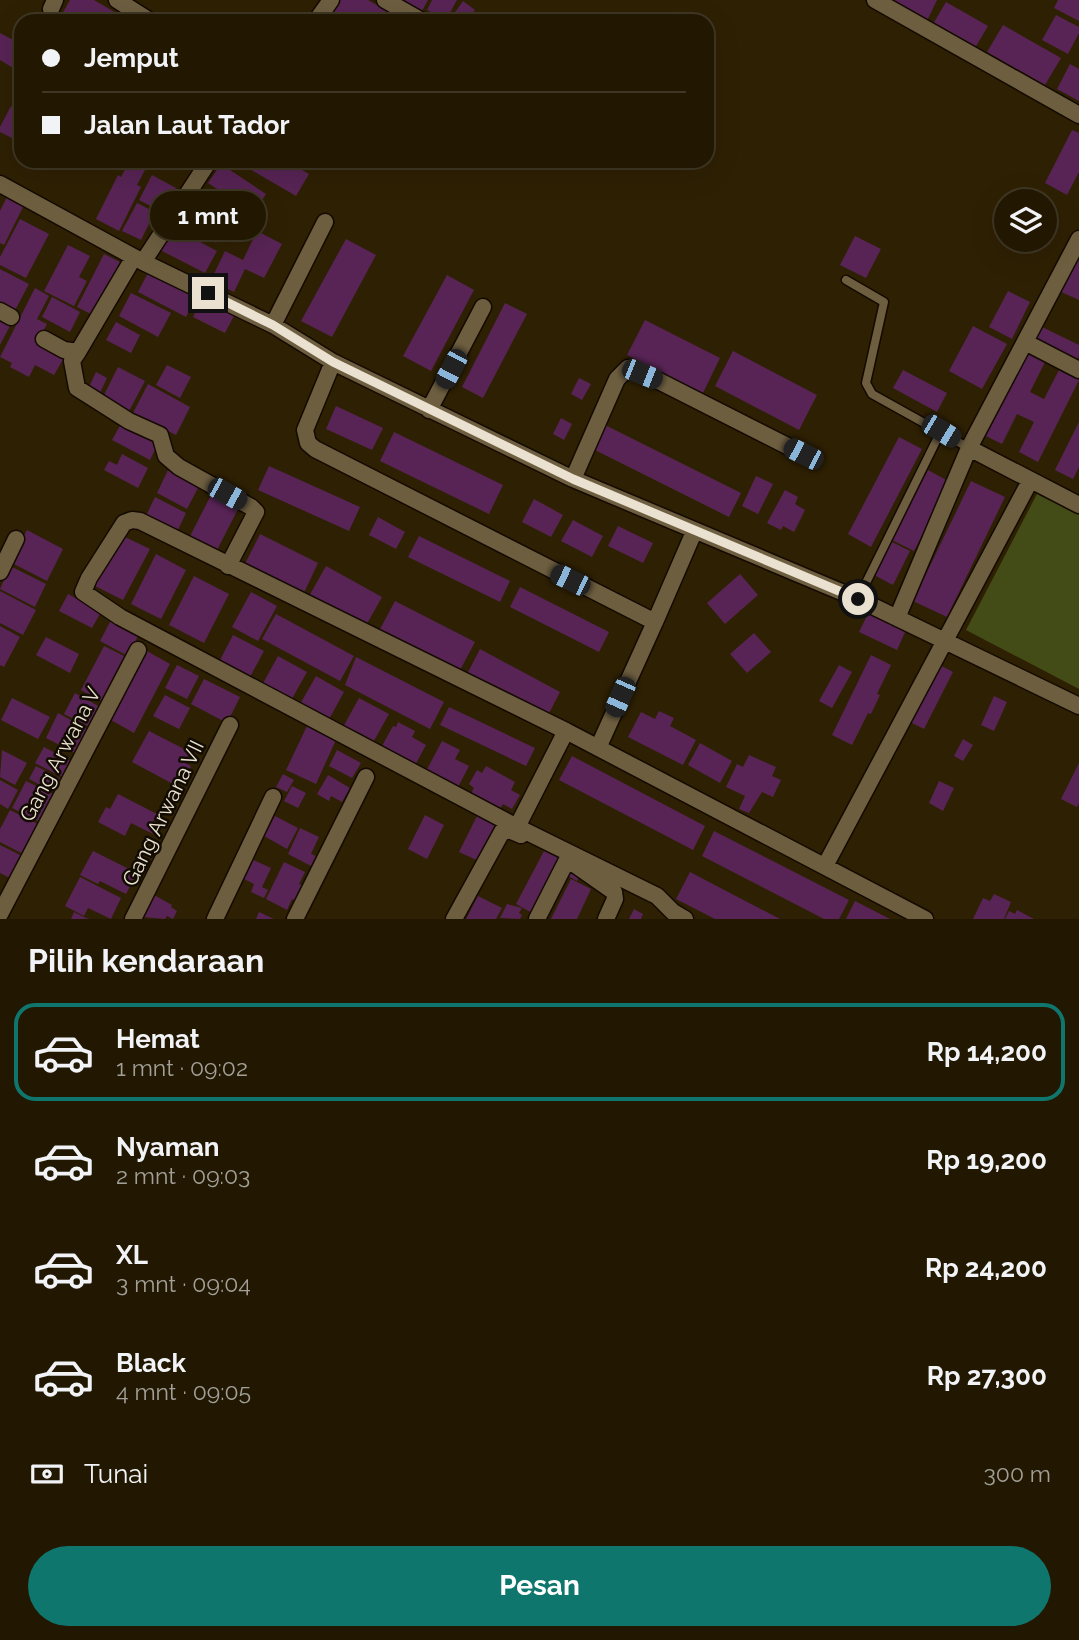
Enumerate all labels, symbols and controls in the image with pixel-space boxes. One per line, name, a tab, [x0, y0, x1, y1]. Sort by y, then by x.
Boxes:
text: Jemput	[84, 43, 179, 73]
text: Jalan Laut Tador	[84, 110, 290, 140]
map controls	[994, 189, 1057, 252]
button: layers	[994, 189, 1057, 252]
callout: 1 mnt	[150, 191, 266, 240]
text: 1 mnt	[178, 202, 238, 229]
route end	[192, 277, 224, 309]
car	[432, 346, 471, 392]
car	[619, 356, 666, 392]
car	[918, 411, 965, 451]
car	[780, 435, 827, 473]
car	[204, 475, 251, 513]
car	[547, 561, 594, 599]
route start	[842, 583, 874, 615]
car	[602, 674, 639, 720]
street label: Gang Arwana V	[14, 682, 106, 826]
street label: Gang Arwana VII	[117, 736, 209, 890]
text: Pilih kendaraan	[28, 942, 264, 979]
icon: car	[32, 1021, 95, 1084]
text: Hemat	[116, 1024, 200, 1054]
text: Rp 14,200	[927, 1037, 1047, 1067]
text: 1 mnt · 09:02	[116, 1054, 248, 1081]
icon: car	[32, 1129, 95, 1192]
text: Nyaman	[116, 1132, 220, 1162]
text: Rp 19,200	[926, 1145, 1047, 1175]
text: 2 mnt · 09:03	[116, 1162, 250, 1189]
icon: car	[32, 1237, 95, 1300]
text: XL	[116, 1240, 148, 1270]
text: Rp 24,200	[925, 1253, 1047, 1283]
text: 3 mnt · 09:04	[116, 1270, 251, 1297]
icon: car	[32, 1345, 95, 1408]
text: Black	[116, 1348, 186, 1378]
text: Rp 27,300	[927, 1361, 1047, 1391]
text: 4 mnt · 09:05	[116, 1378, 251, 1405]
icon: cash	[28, 1455, 66, 1493]
text: Tunai	[84, 1459, 148, 1489]
text: 300 m	[984, 1460, 1051, 1487]
button: Pesan	[28, 1546, 1051, 1626]

